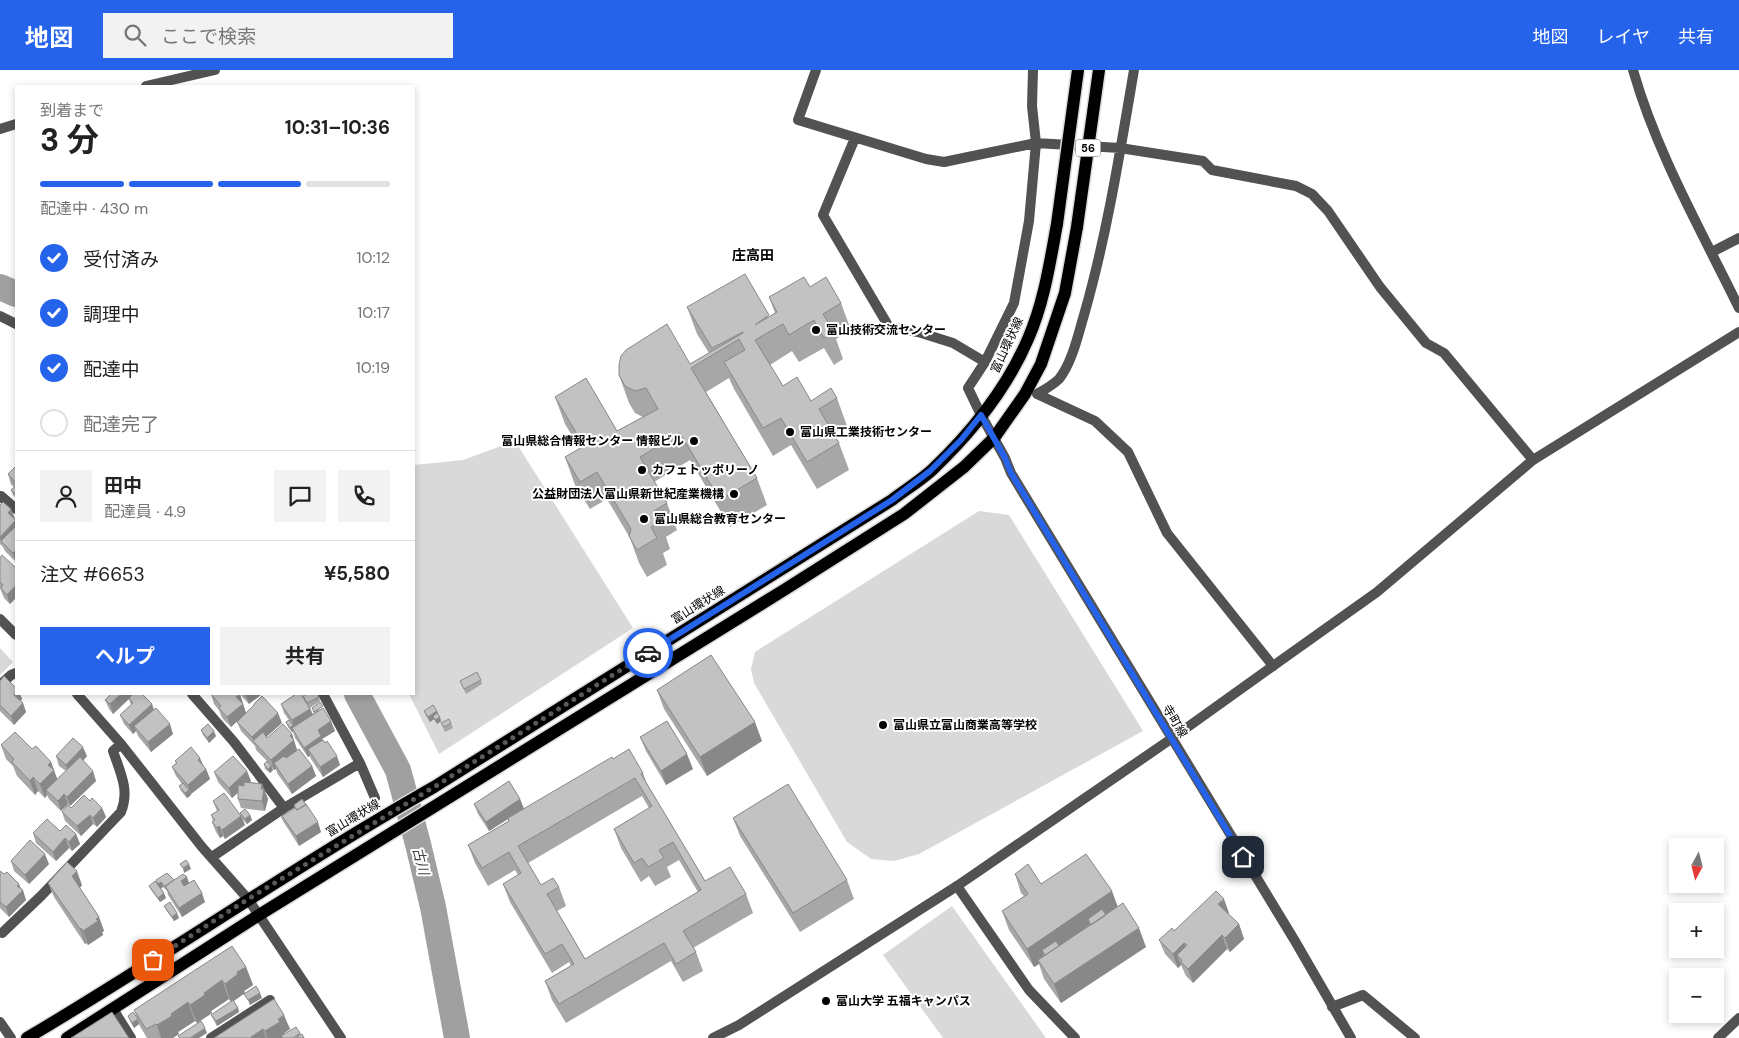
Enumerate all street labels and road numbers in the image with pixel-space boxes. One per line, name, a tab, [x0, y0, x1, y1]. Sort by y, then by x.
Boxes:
road number: 56	[1076, 140, 1100, 156]
street label: 富山環状線	[987, 314, 1027, 376]
street label: 富山環状線	[668, 582, 728, 628]
street label: 寺町線	[1159, 701, 1191, 741]
street label: 富山環状線	[323, 796, 383, 840]

